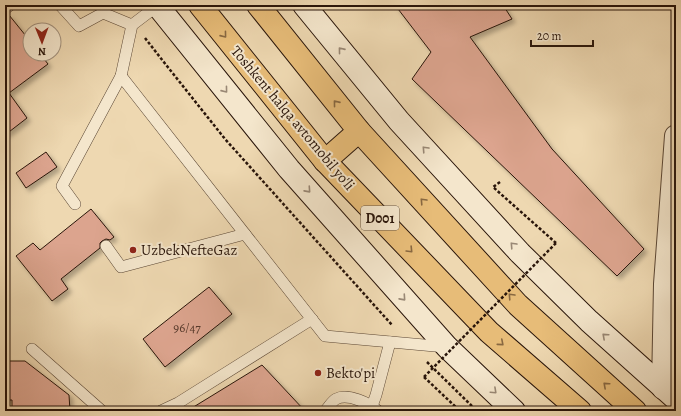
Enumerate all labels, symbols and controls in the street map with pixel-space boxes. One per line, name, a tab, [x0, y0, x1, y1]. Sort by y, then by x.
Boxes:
north arrow	[22, 22, 62, 62]
scale bar	[531, 22, 593, 48]
text: 20 m	[537, 28, 561, 44]
one-way arrow	[220, 31, 227, 38]
street label: Toshkent halqa avtomobil yo'li	[227, 41, 359, 195]
text: N	[38, 44, 46, 59]
one-way arrow	[338, 47, 345, 55]
one-way arrow	[221, 85, 228, 92]
one-way arrow	[334, 101, 341, 108]
one-way arrow	[422, 146, 429, 154]
one-way arrow	[303, 186, 310, 193]
one-way arrow	[420, 198, 427, 205]
road number: D001	[361, 206, 399, 230]
place label: UzbekNefteGaz	[141, 240, 237, 260]
one-way arrow	[510, 242, 517, 250]
marker: UzbekNefteGaz	[128, 245, 138, 255]
one-way arrow	[405, 245, 413, 253]
one-way arrow	[399, 293, 406, 301]
one-way arrow	[508, 294, 515, 301]
house number: 96/47	[173, 319, 201, 336]
one-way arrow	[603, 334, 610, 341]
one-way arrow	[496, 338, 504, 345]
place label: Bekto'pi	[326, 363, 375, 383]
marker: Bekto'pi	[313, 368, 323, 378]
one-way arrow	[603, 382, 611, 389]
one-way arrow	[489, 387, 496, 394]

